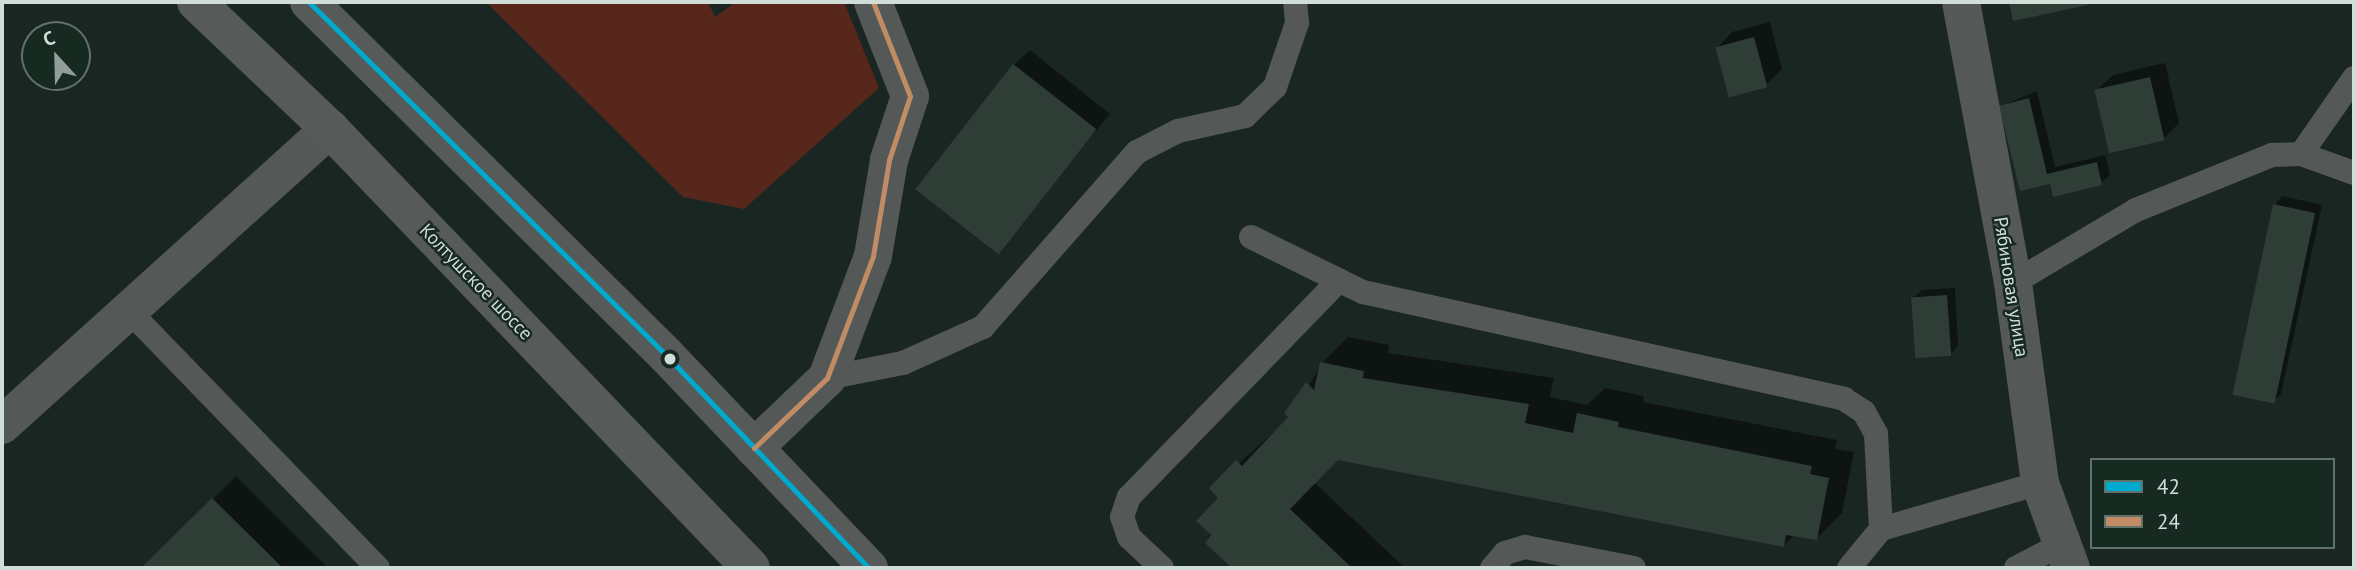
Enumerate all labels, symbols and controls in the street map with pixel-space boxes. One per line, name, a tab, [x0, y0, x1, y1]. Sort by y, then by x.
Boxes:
north arrow	[21, 21, 91, 91]
text: С	[39, 25, 58, 51]
street label: Рябиновая улица	[1989, 215, 2033, 359]
street label: Колтушское шоссе	[415, 219, 537, 345]
unlabelled marker	[663, 352, 677, 366]
legend	[2090, 458, 2335, 549]
text: 42	[2157, 473, 2180, 500]
text: 24	[2157, 508, 2180, 535]

